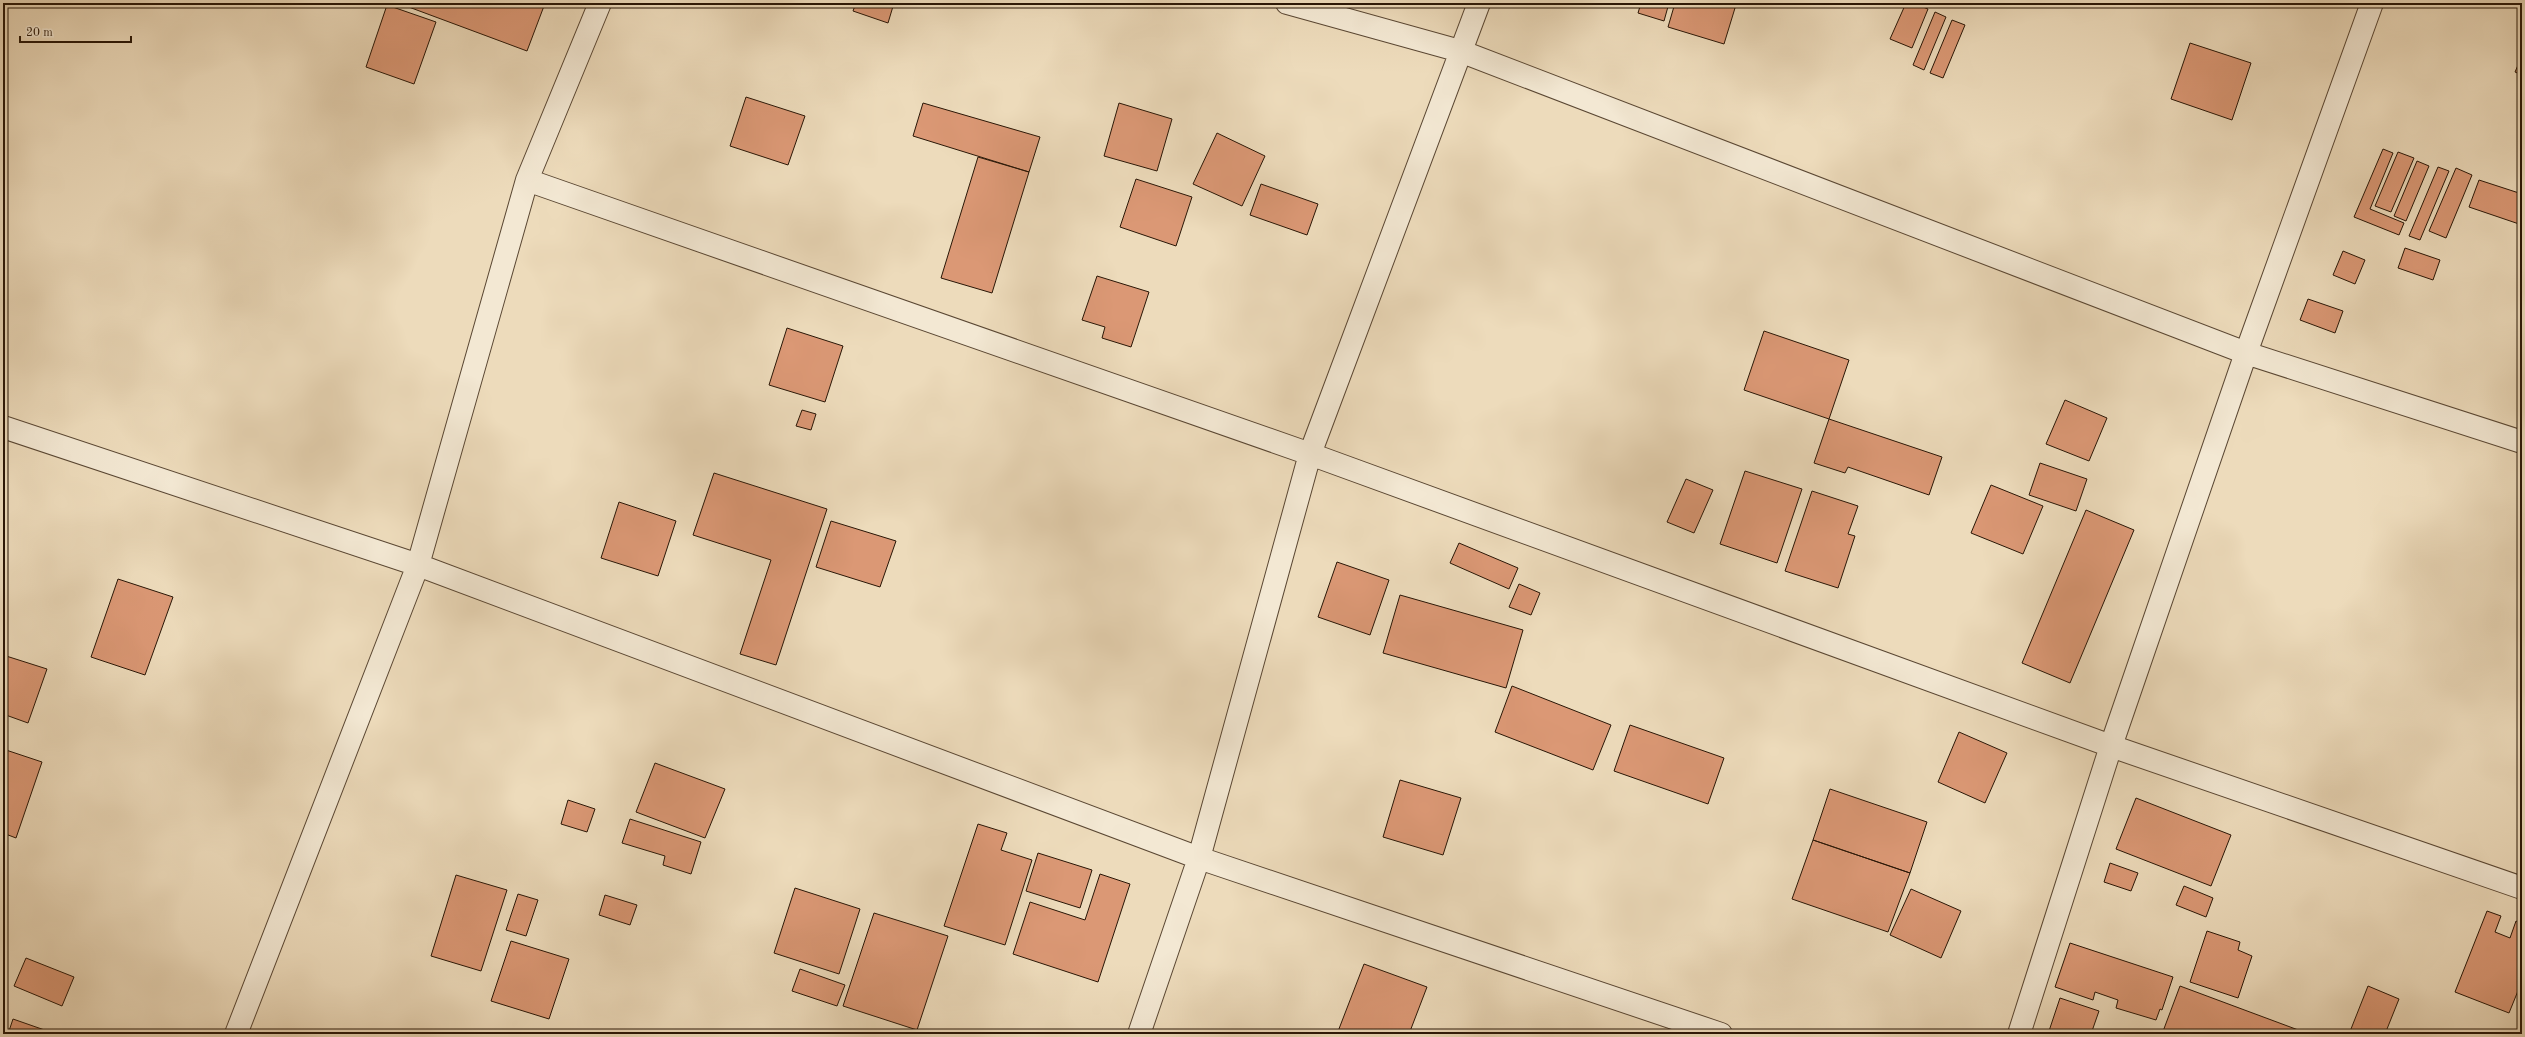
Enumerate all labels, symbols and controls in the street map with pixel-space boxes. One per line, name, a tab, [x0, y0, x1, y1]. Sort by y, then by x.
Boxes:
scale bar	[20, 18, 131, 44]
text: 20 m	[26, 27, 53, 39]

